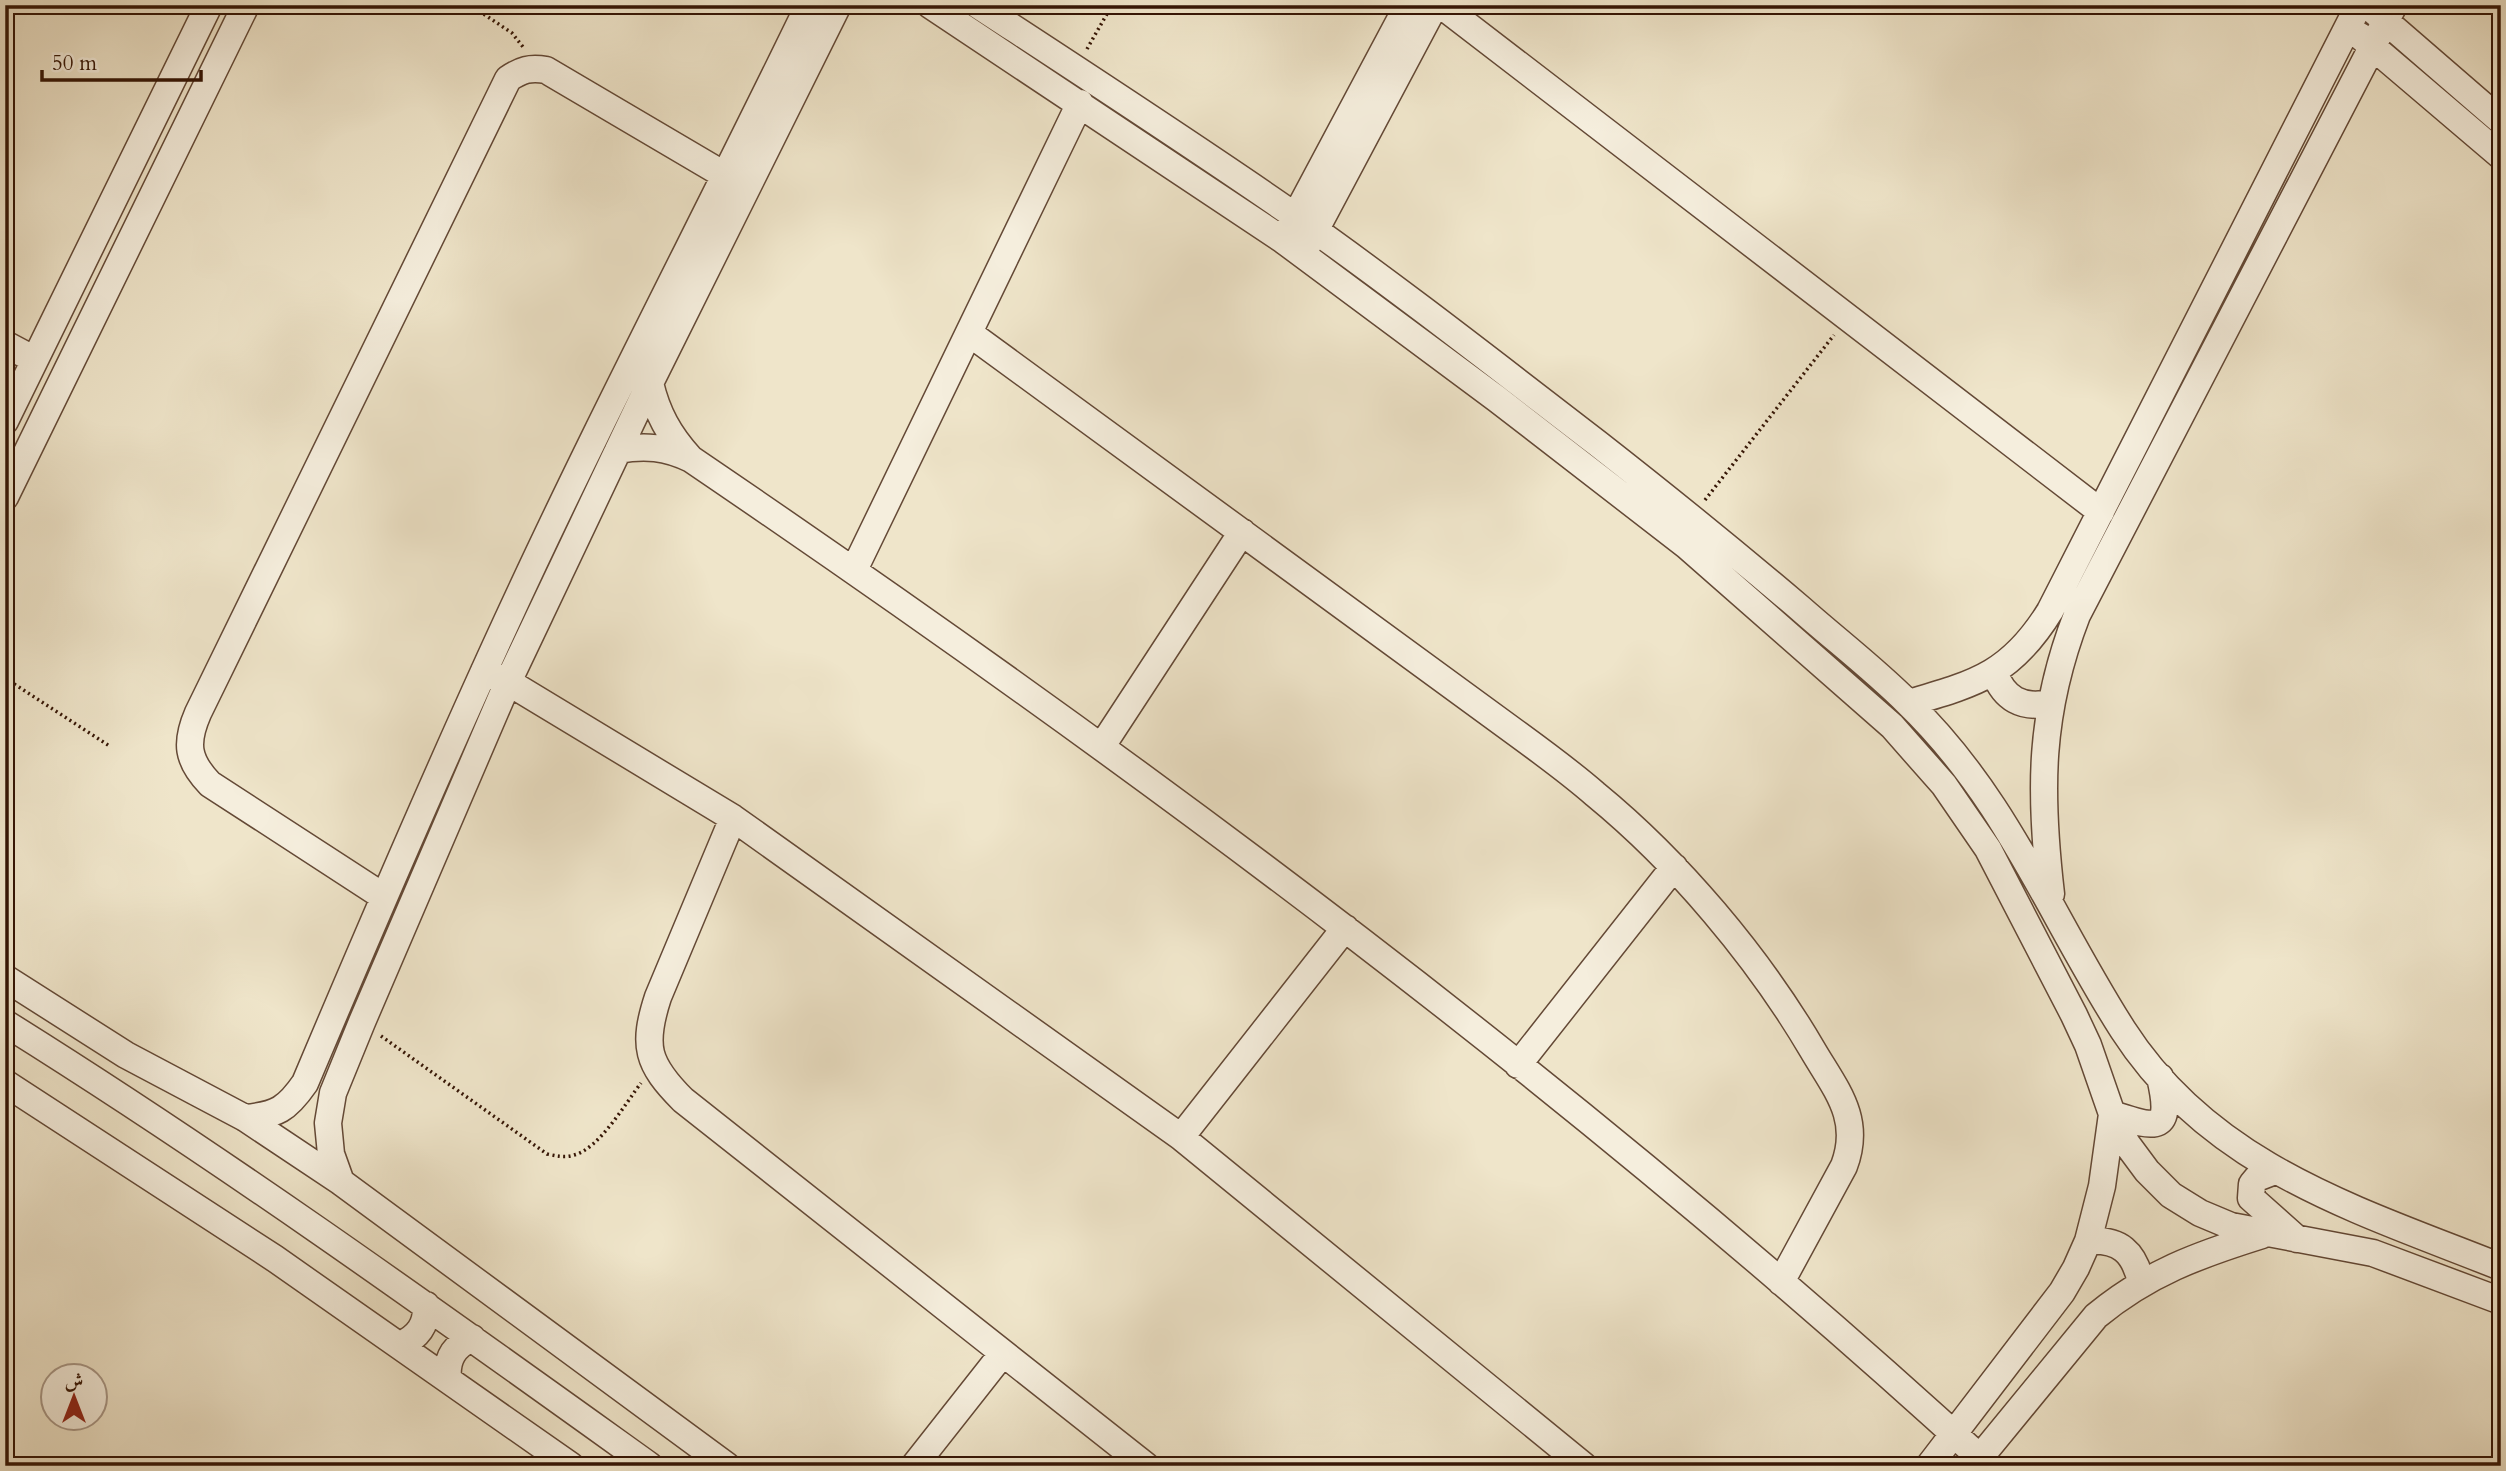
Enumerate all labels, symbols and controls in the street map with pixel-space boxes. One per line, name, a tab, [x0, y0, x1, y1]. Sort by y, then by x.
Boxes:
scale bar	[42, 38, 201, 82]
text: 50 m	[52, 49, 97, 78]
north arrow	[38, 1362, 108, 1432]
text: ش	[65, 1368, 83, 1394]

